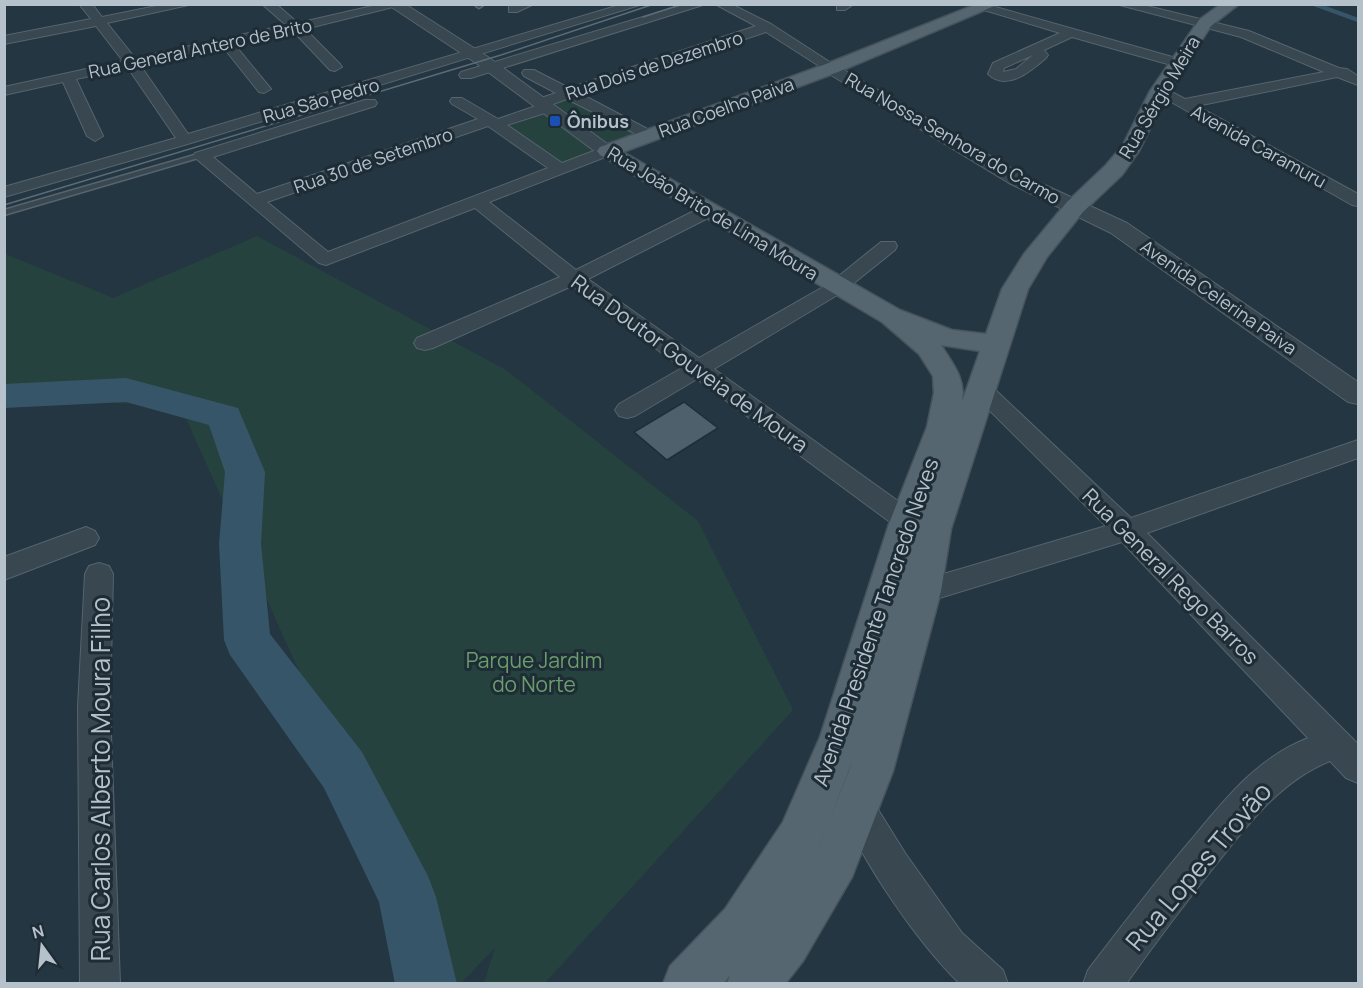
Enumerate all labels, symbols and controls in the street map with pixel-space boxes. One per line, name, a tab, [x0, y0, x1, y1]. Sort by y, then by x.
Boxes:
street label: Rua General Antero de Brito	[86, 13, 314, 83]
street label: Rua Dois de Dezembro	[562, 25, 746, 105]
street label: Rua Sérgio Meira	[1113, 31, 1205, 163]
street label: Rua Nossa Senhora do Carmo	[841, 67, 1065, 209]
street label: Rua Coelho Paiva	[655, 71, 797, 143]
street label: Rua São Pedro	[260, 72, 382, 128]
street label: Avenida Caramuru	[1187, 99, 1331, 193]
place label: Ônibus	[567, 109, 629, 133]
marker: Ônibus	[548, 114, 562, 128]
street label: Rua 30 de Setembro	[290, 122, 456, 198]
street label: Rua João Brito de Lima Moura	[603, 141, 823, 285]
street label: Avenida Celerina Paiva	[1136, 234, 1302, 360]
street label: Rua Doutor Gouveia de Moura	[566, 268, 814, 458]
street label: Avenida Presidente Tancredo Neves	[806, 454, 944, 790]
street label: Rua General Rego Barros	[1077, 482, 1265, 670]
street label: Rua Carlos Alberto Moura Filho	[82, 597, 118, 961]
park label: Parque Jardim do Norte	[466, 646, 602, 698]
street label: Rua Lopes Trovão	[1117, 774, 1279, 958]
north arrow	[12, 916, 72, 976]
text: N	[30, 919, 47, 944]

